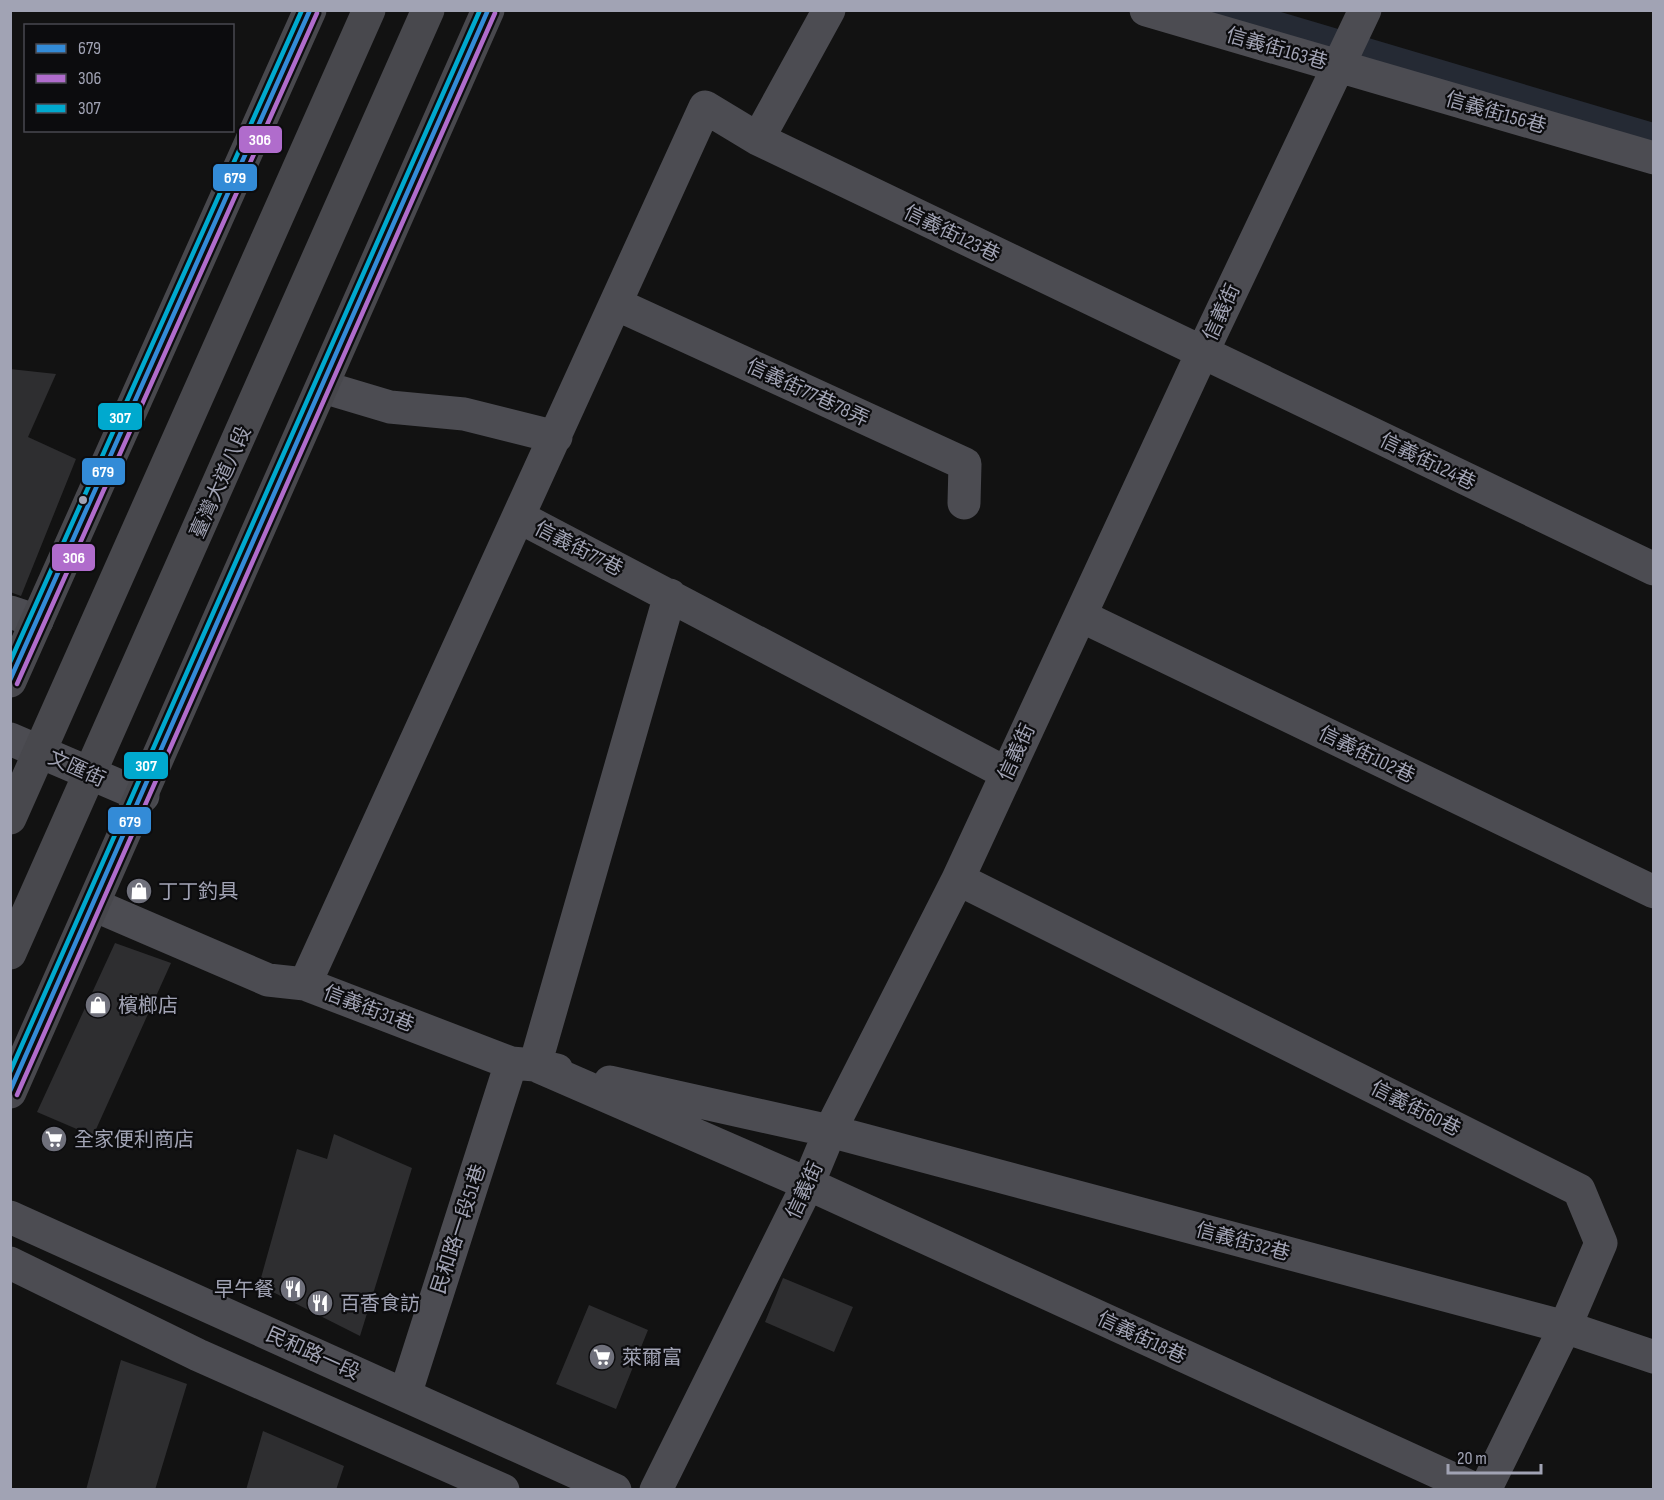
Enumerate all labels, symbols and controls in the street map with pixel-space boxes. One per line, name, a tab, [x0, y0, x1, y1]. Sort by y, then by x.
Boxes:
street label: 信義街163巷	[1223, 23, 1330, 75]
legend	[24, 24, 234, 132]
text: 679	[78, 38, 101, 59]
text: 306	[78, 68, 102, 89]
street label: 信義街156巷	[1443, 87, 1549, 139]
text: 307	[78, 98, 102, 119]
line badge: 306	[238, 125, 283, 154]
text: 306	[249, 131, 271, 150]
line badge: 679	[212, 163, 258, 192]
text: 679	[224, 169, 246, 188]
street label: 信義街123巷	[900, 200, 1004, 267]
street label: 信義街	[1198, 280, 1245, 345]
street label: 信義街77巷78弄	[742, 354, 873, 432]
line badge: 307	[97, 402, 143, 431]
text: 307	[109, 409, 131, 428]
street label: 臺灣大道八段	[186, 423, 256, 542]
street label: 信義街124巷	[1376, 428, 1479, 495]
line badge: 679	[81, 457, 126, 486]
text: 679	[92, 463, 114, 482]
unlabelled marker	[77, 494, 89, 506]
street label: 信義街77巷	[530, 516, 627, 581]
line badge: 306	[51, 543, 96, 572]
text: 306	[63, 549, 85, 568]
street label: 信義街	[993, 720, 1040, 785]
street label: 信義街102巷	[1314, 721, 1419, 789]
street label: 文匯街	[44, 746, 109, 792]
line badge: 307	[123, 751, 169, 780]
text: 307	[135, 757, 157, 776]
line badge: 679	[107, 806, 152, 835]
text: 679	[119, 813, 141, 832]
shop icon: 丁丁釣具	[124, 876, 154, 906]
place label: 丁丁釣具	[158, 880, 238, 904]
street label: 信義街31巷	[320, 981, 417, 1037]
shop icon: 檳榔店	[83, 990, 113, 1020]
place label: 檳榔店	[118, 994, 178, 1018]
street label: 信義街60巷	[1367, 1076, 1465, 1142]
supermarket icon: 全家便利商店	[39, 1124, 69, 1154]
place label: 全家便利商店	[74, 1128, 194, 1152]
street label: 信義街	[781, 1158, 828, 1223]
street label: 民和路一段51巷	[427, 1161, 491, 1297]
street label: 信義街32巷	[1193, 1218, 1293, 1266]
restaurant icon: 早午餐	[278, 1274, 308, 1304]
place label: 早午餐	[214, 1278, 274, 1302]
restaurant icon: 百香食訪	[305, 1288, 335, 1318]
place label: 百香食訪	[340, 1292, 420, 1316]
street label: 信義街18巷	[1093, 1307, 1190, 1369]
street label: 民和路一段	[262, 1323, 363, 1385]
supermarket icon: 萊爾富	[587, 1342, 617, 1372]
place label: 萊爾富	[622, 1346, 682, 1370]
scale bar	[1448, 1437, 1541, 1475]
text: 20 m	[1457, 1448, 1487, 1469]

